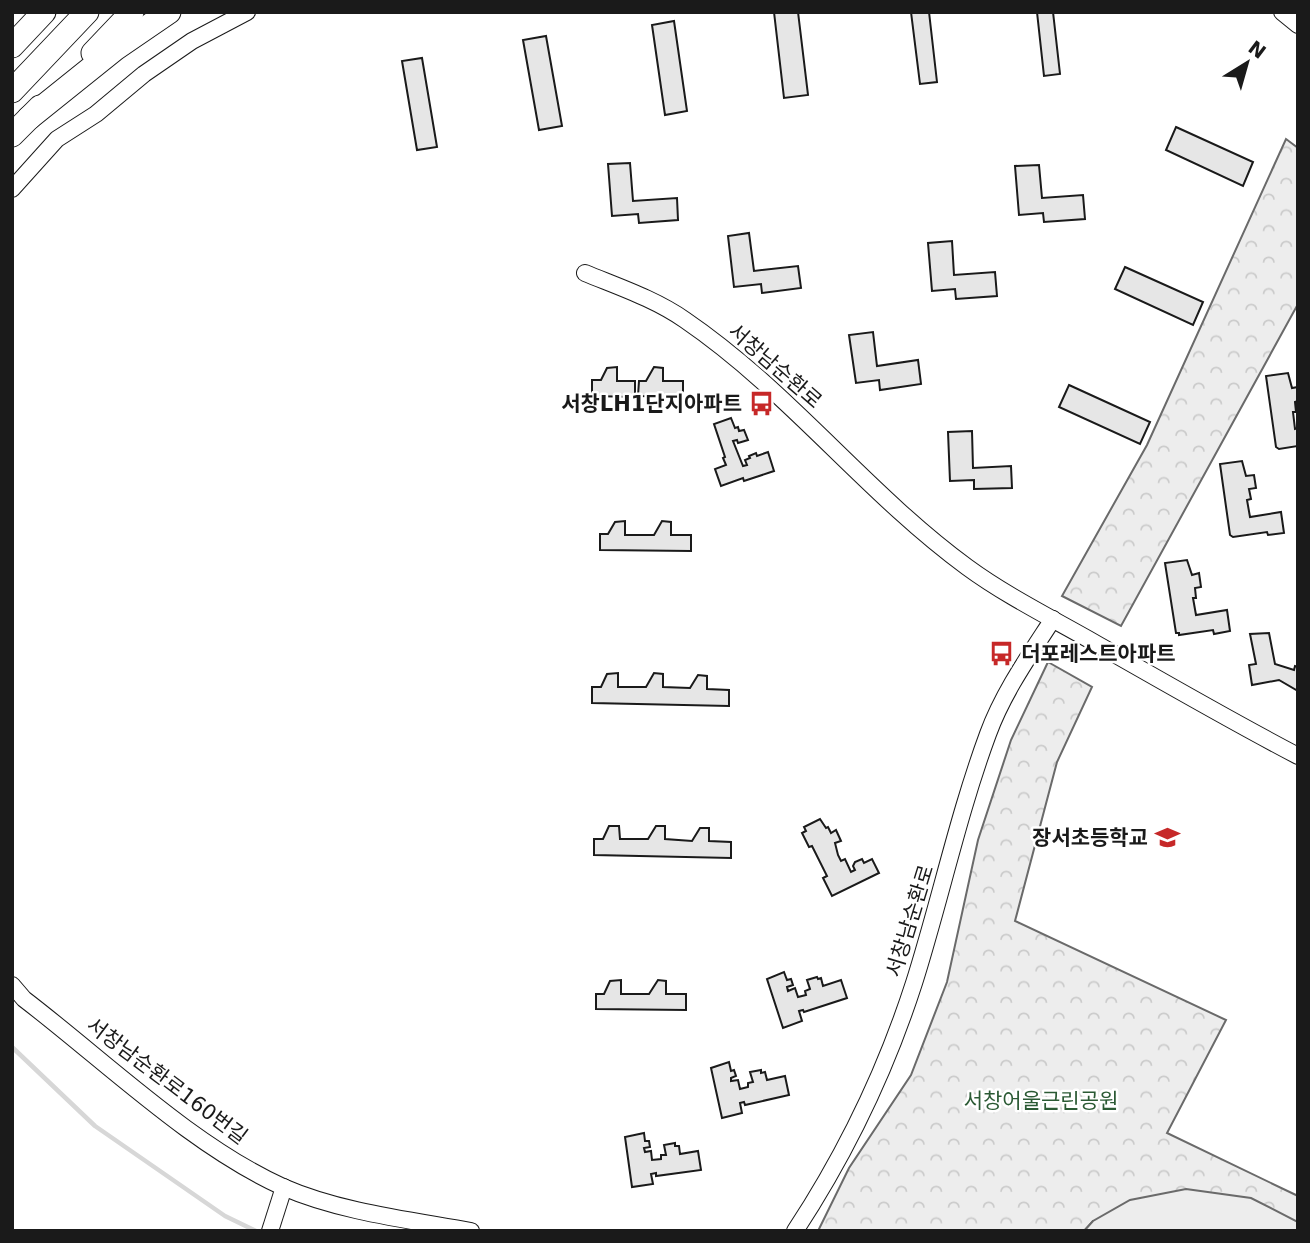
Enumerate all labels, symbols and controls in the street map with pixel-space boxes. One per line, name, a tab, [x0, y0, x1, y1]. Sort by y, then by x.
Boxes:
north arrow	[1212, 28, 1282, 98]
text: N	[1244, 36, 1270, 63]
street label: 서창남순환로	[723, 319, 827, 413]
bus stop icon: 서창LH1단지아파트	[748, 390, 776, 418]
place label: 서창LH1단지아파트	[561, 392, 742, 416]
bus stop icon: 더포레스트아파트	[987, 640, 1015, 668]
place label: 더포레스트아파트	[1021, 642, 1176, 666]
school or university icon: 장서초등학교	[1154, 824, 1182, 852]
place label: 장서초등학교	[1032, 826, 1148, 850]
street label: 서창남순환로	[882, 862, 938, 980]
street label: 서창남순환로160번길	[82, 1013, 252, 1149]
park label: 서창어울근린공원	[964, 1089, 1118, 1113]

